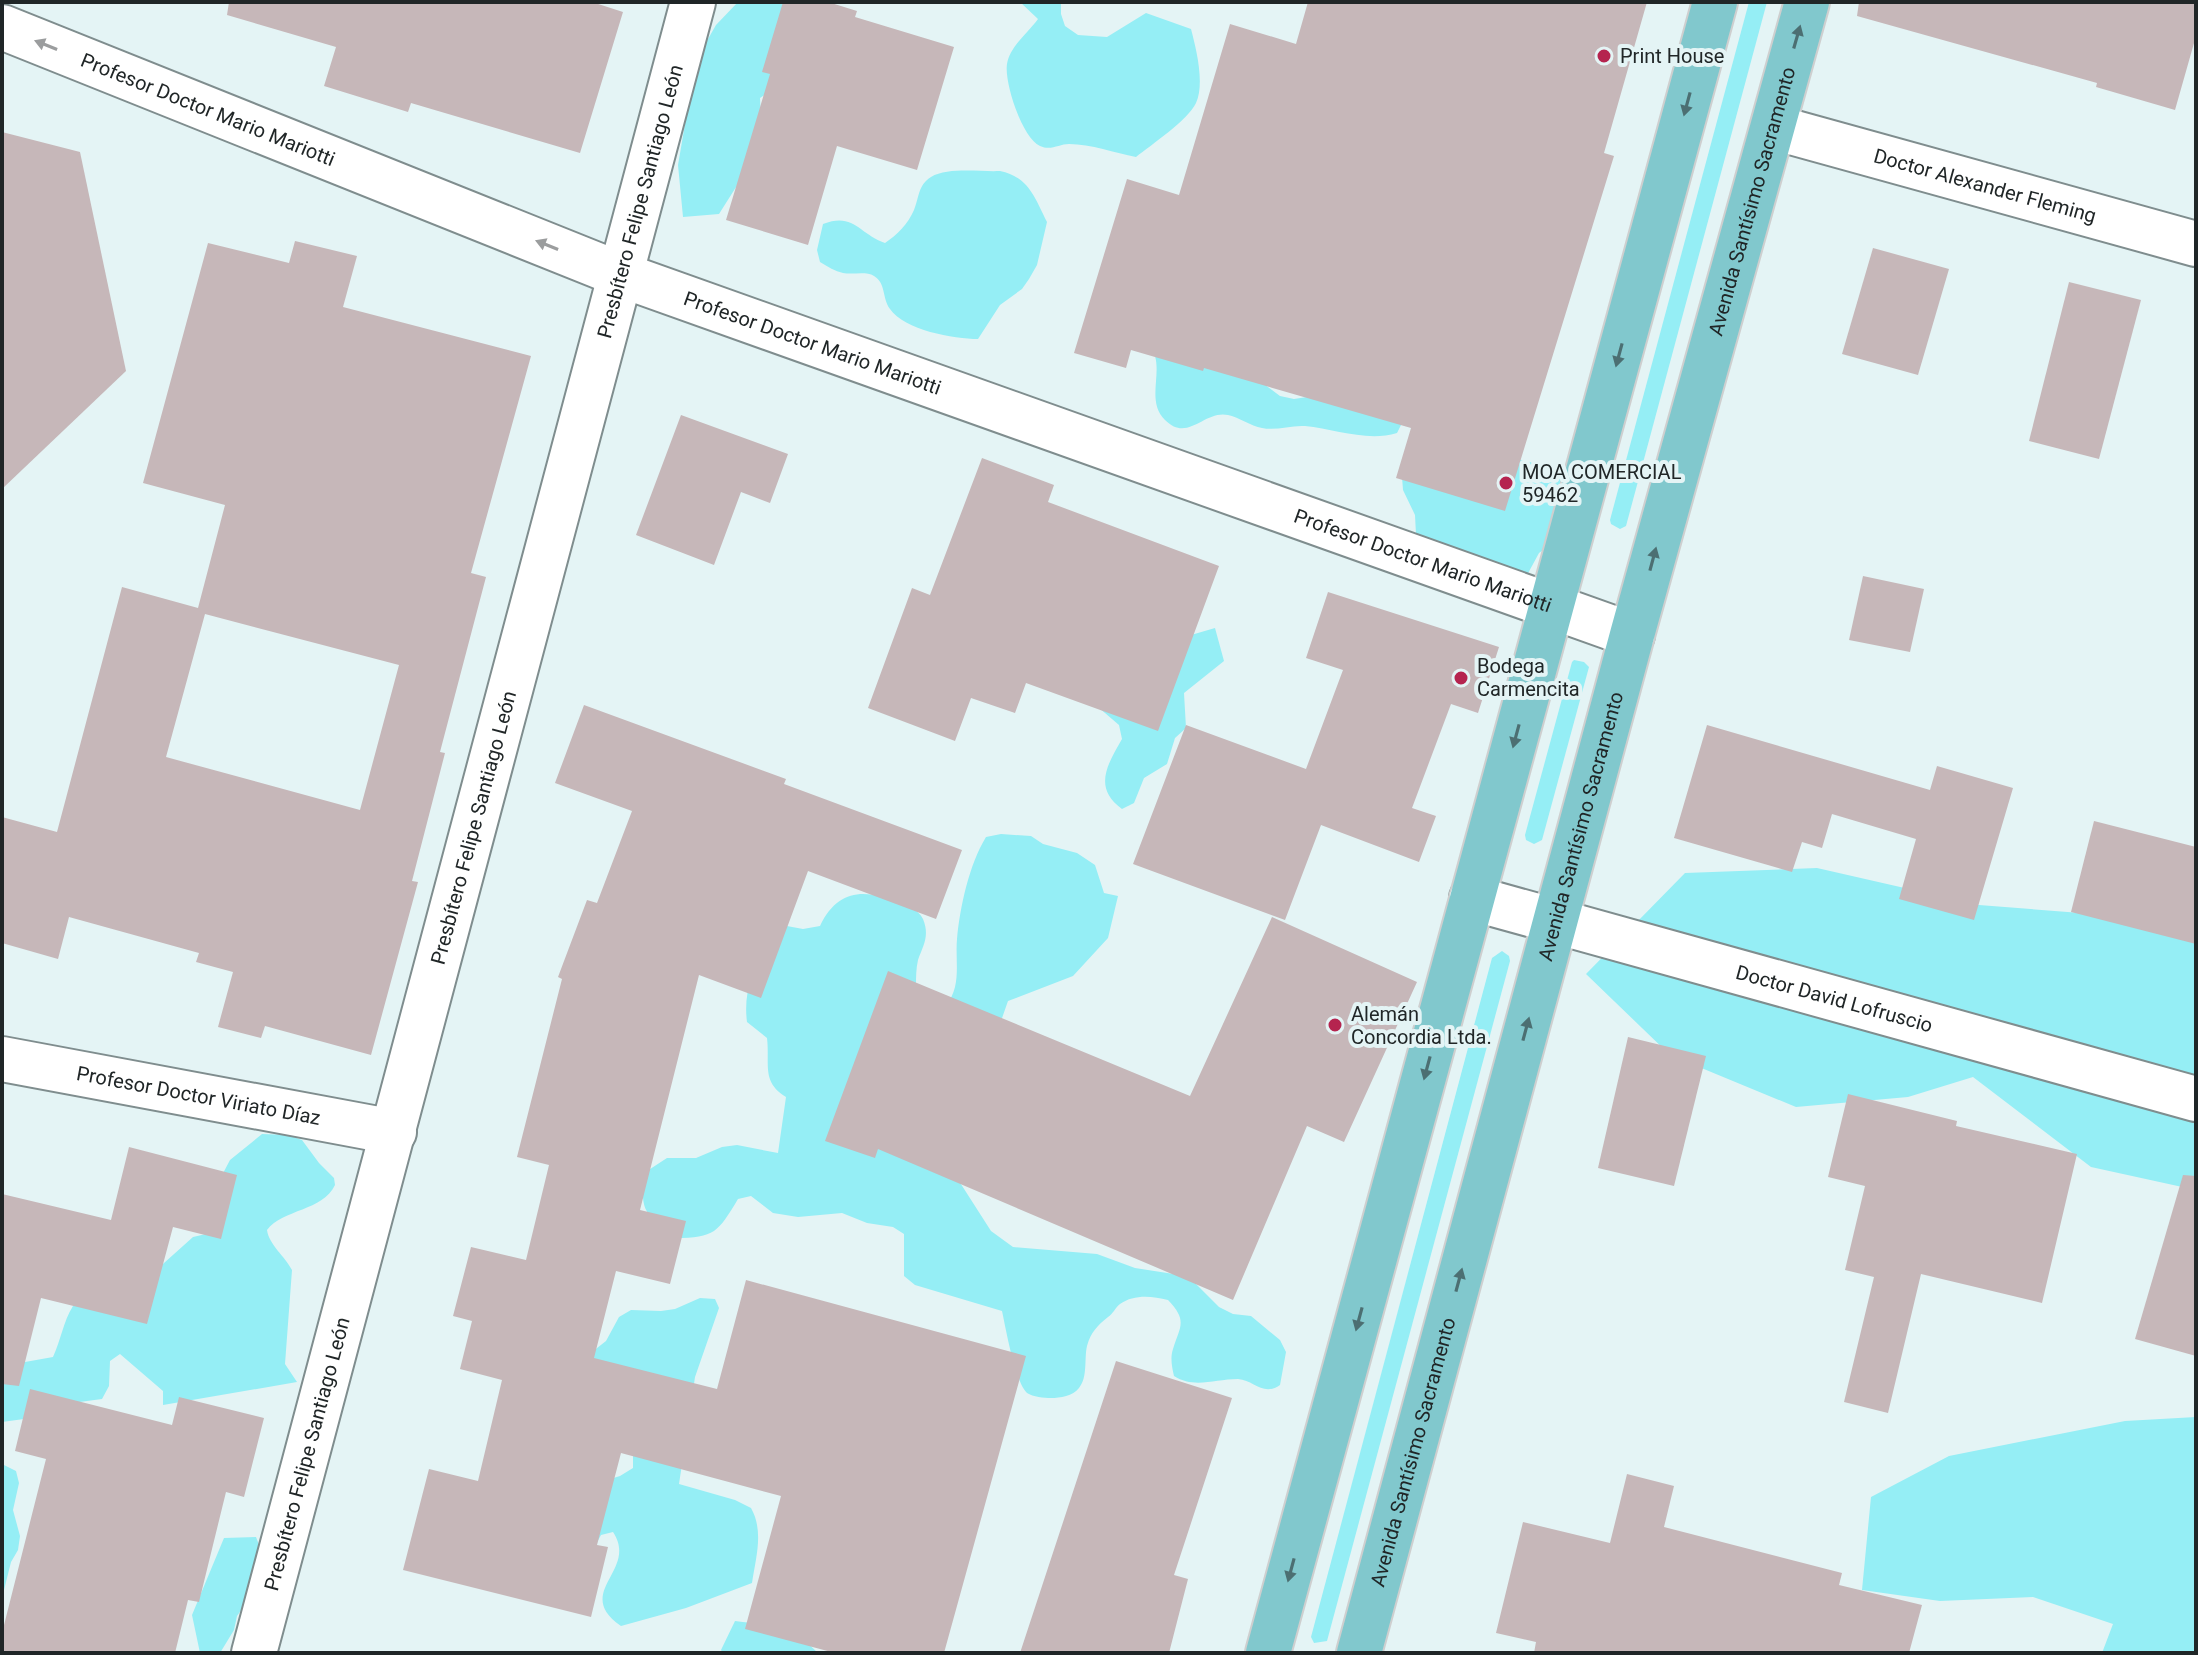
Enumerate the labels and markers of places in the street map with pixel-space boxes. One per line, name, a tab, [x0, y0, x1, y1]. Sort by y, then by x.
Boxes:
place label: Print House	[1620, 44, 1724, 68]
marker: Print House	[1595, 47, 1613, 65]
place label: MOA COMERCIAL 59462	[1522, 460, 1682, 507]
marker: MOA COMERCIAL 59462	[1497, 474, 1515, 492]
place label: Bodega Carmencita	[1477, 654, 1580, 701]
marker: Bodega Carmencita	[1452, 669, 1470, 687]
place label: Alemán Concordia Ltda.	[1351, 1002, 1492, 1049]
marker: Alemán Concordia Ltda.	[1326, 1016, 1344, 1034]

